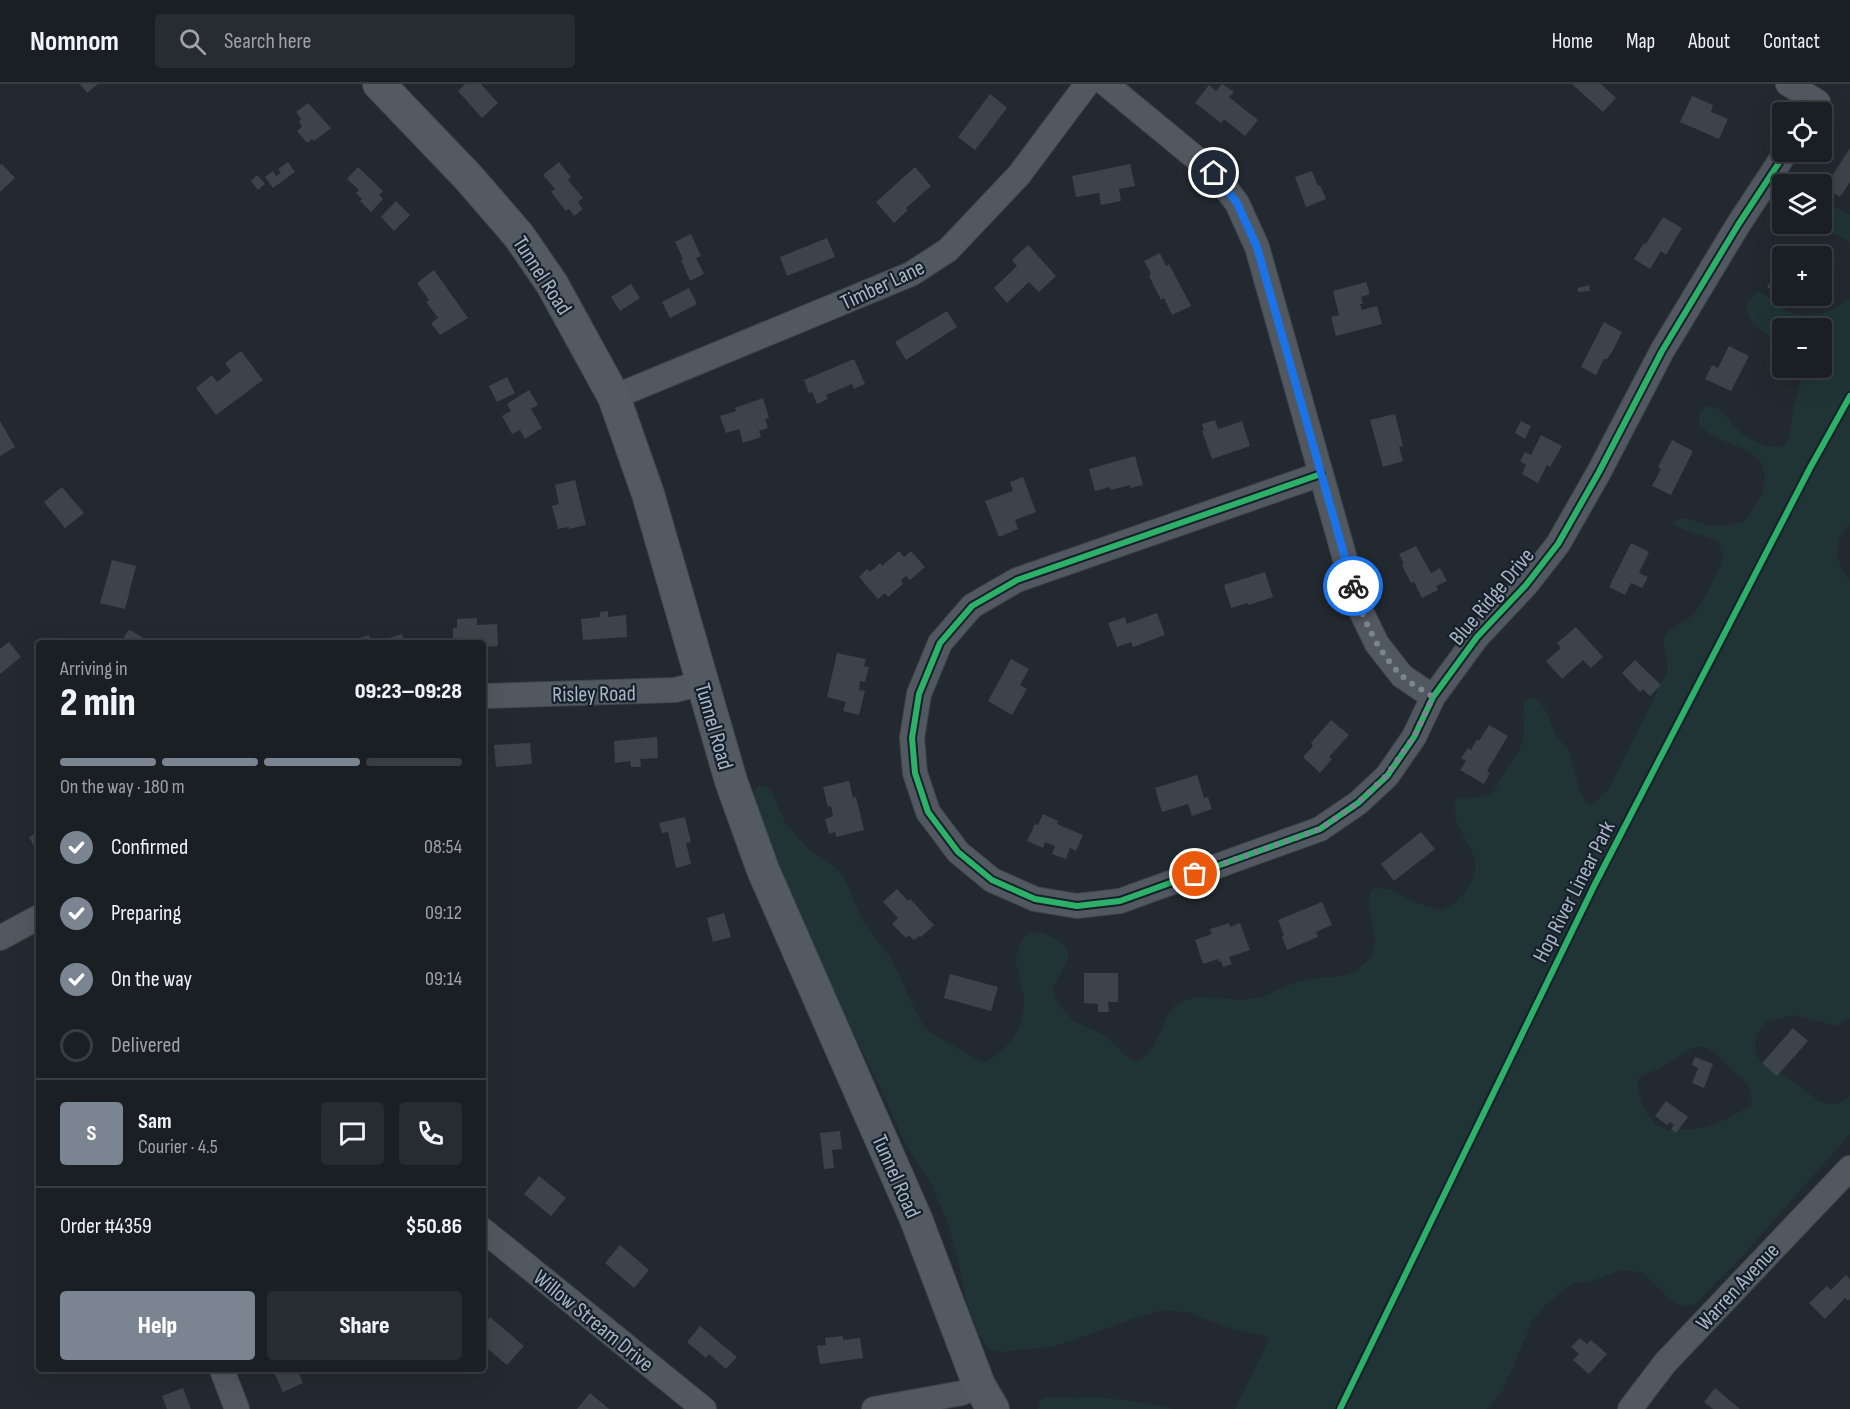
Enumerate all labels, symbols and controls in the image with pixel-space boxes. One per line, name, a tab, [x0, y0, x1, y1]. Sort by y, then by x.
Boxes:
search box	[155, 14, 575, 68]
text: Nomnom	[30, 25, 119, 58]
icon: search	[176, 25, 209, 58]
text: Search here	[224, 28, 311, 55]
text: Home	[1552, 29, 1593, 54]
text: Map	[1626, 29, 1655, 54]
text: About	[1688, 29, 1730, 54]
text: Contact	[1763, 29, 1820, 54]
map controls	[1772, 102, 1832, 378]
button: locate	[1772, 102, 1832, 162]
pin	[1188, 147, 1239, 198]
icon: home	[1197, 156, 1230, 189]
button: layers	[1772, 174, 1832, 234]
street label: Tunnel Road	[506, 231, 577, 320]
button: +	[1772, 246, 1832, 306]
street label: Timber Lane	[836, 254, 929, 317]
button: −	[1772, 318, 1832, 378]
street label: Blue Ridge Drive	[1444, 543, 1541, 651]
courier	[1323, 556, 1383, 616]
icon: bike	[1337, 570, 1370, 603]
text: Arriving in	[60, 657, 128, 681]
text: 09:23–09:28	[355, 678, 462, 705]
text: 2 min	[60, 680, 136, 727]
street label: Risley Road	[552, 680, 636, 709]
street label: Tunnel Road	[688, 680, 739, 773]
text: On the way · 180 m	[60, 775, 185, 799]
street label: Hop River Linear Park	[1527, 816, 1622, 967]
icon: check	[60, 831, 93, 864]
text: Confirmed	[111, 834, 188, 861]
text: 08:54	[424, 835, 462, 859]
pin	[1169, 848, 1220, 899]
icon: bag	[1178, 857, 1211, 890]
icon: check	[60, 897, 93, 930]
text: Preparing	[111, 900, 181, 927]
text: 09:12	[425, 901, 462, 925]
icon: check	[60, 963, 93, 996]
text: On the way	[111, 966, 192, 993]
text: 09:14	[425, 967, 462, 991]
text: Delivered	[111, 1032, 180, 1059]
button: chat	[321, 1102, 384, 1165]
button: phone	[399, 1102, 462, 1165]
text: Sam	[138, 1108, 172, 1135]
text: S	[87, 1120, 96, 1147]
street label: Tunnel Road	[865, 1131, 926, 1223]
text: Courier · 4.5	[138, 1135, 218, 1159]
text: Order #4359	[60, 1213, 152, 1240]
text: $50.86	[405, 1213, 462, 1240]
street label: Warren Avenue	[1691, 1238, 1785, 1336]
street label: Willow Stream Drive	[527, 1264, 659, 1378]
button: Help	[60, 1291, 255, 1360]
button: Share	[267, 1291, 462, 1360]

